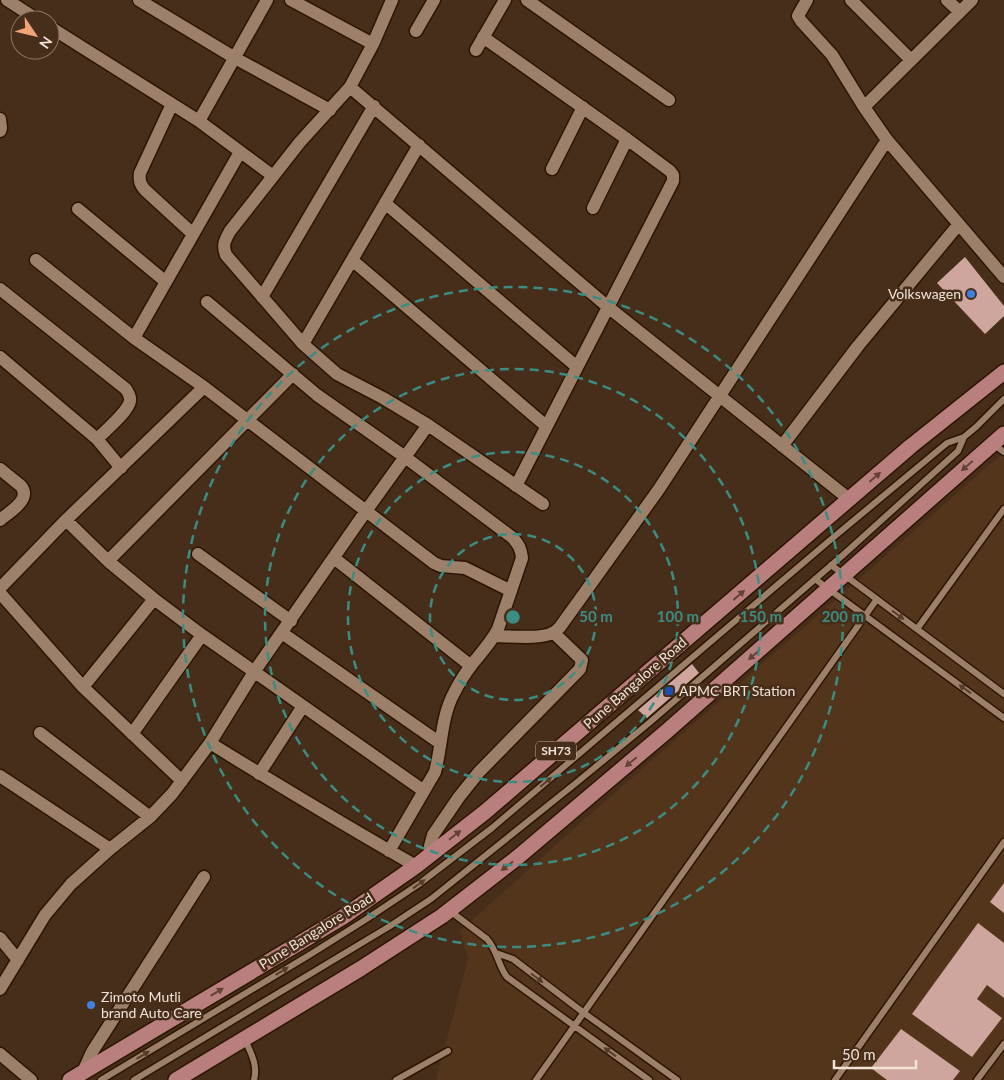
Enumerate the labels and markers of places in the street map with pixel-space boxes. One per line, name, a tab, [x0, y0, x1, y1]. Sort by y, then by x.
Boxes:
place label: Volkswagen	[888, 285, 961, 302]
marker: Volkswagen	[965, 288, 977, 300]
centre of rings	[504, 608, 522, 626]
place label: APMC BRT Station	[679, 682, 795, 699]
marker: APMC BRT Station	[663, 685, 675, 697]
place label: Zimoto Mutli brand Auto Care	[101, 988, 202, 1021]
marker: Zimoto Mutli brand Auto Care	[85, 999, 97, 1011]

